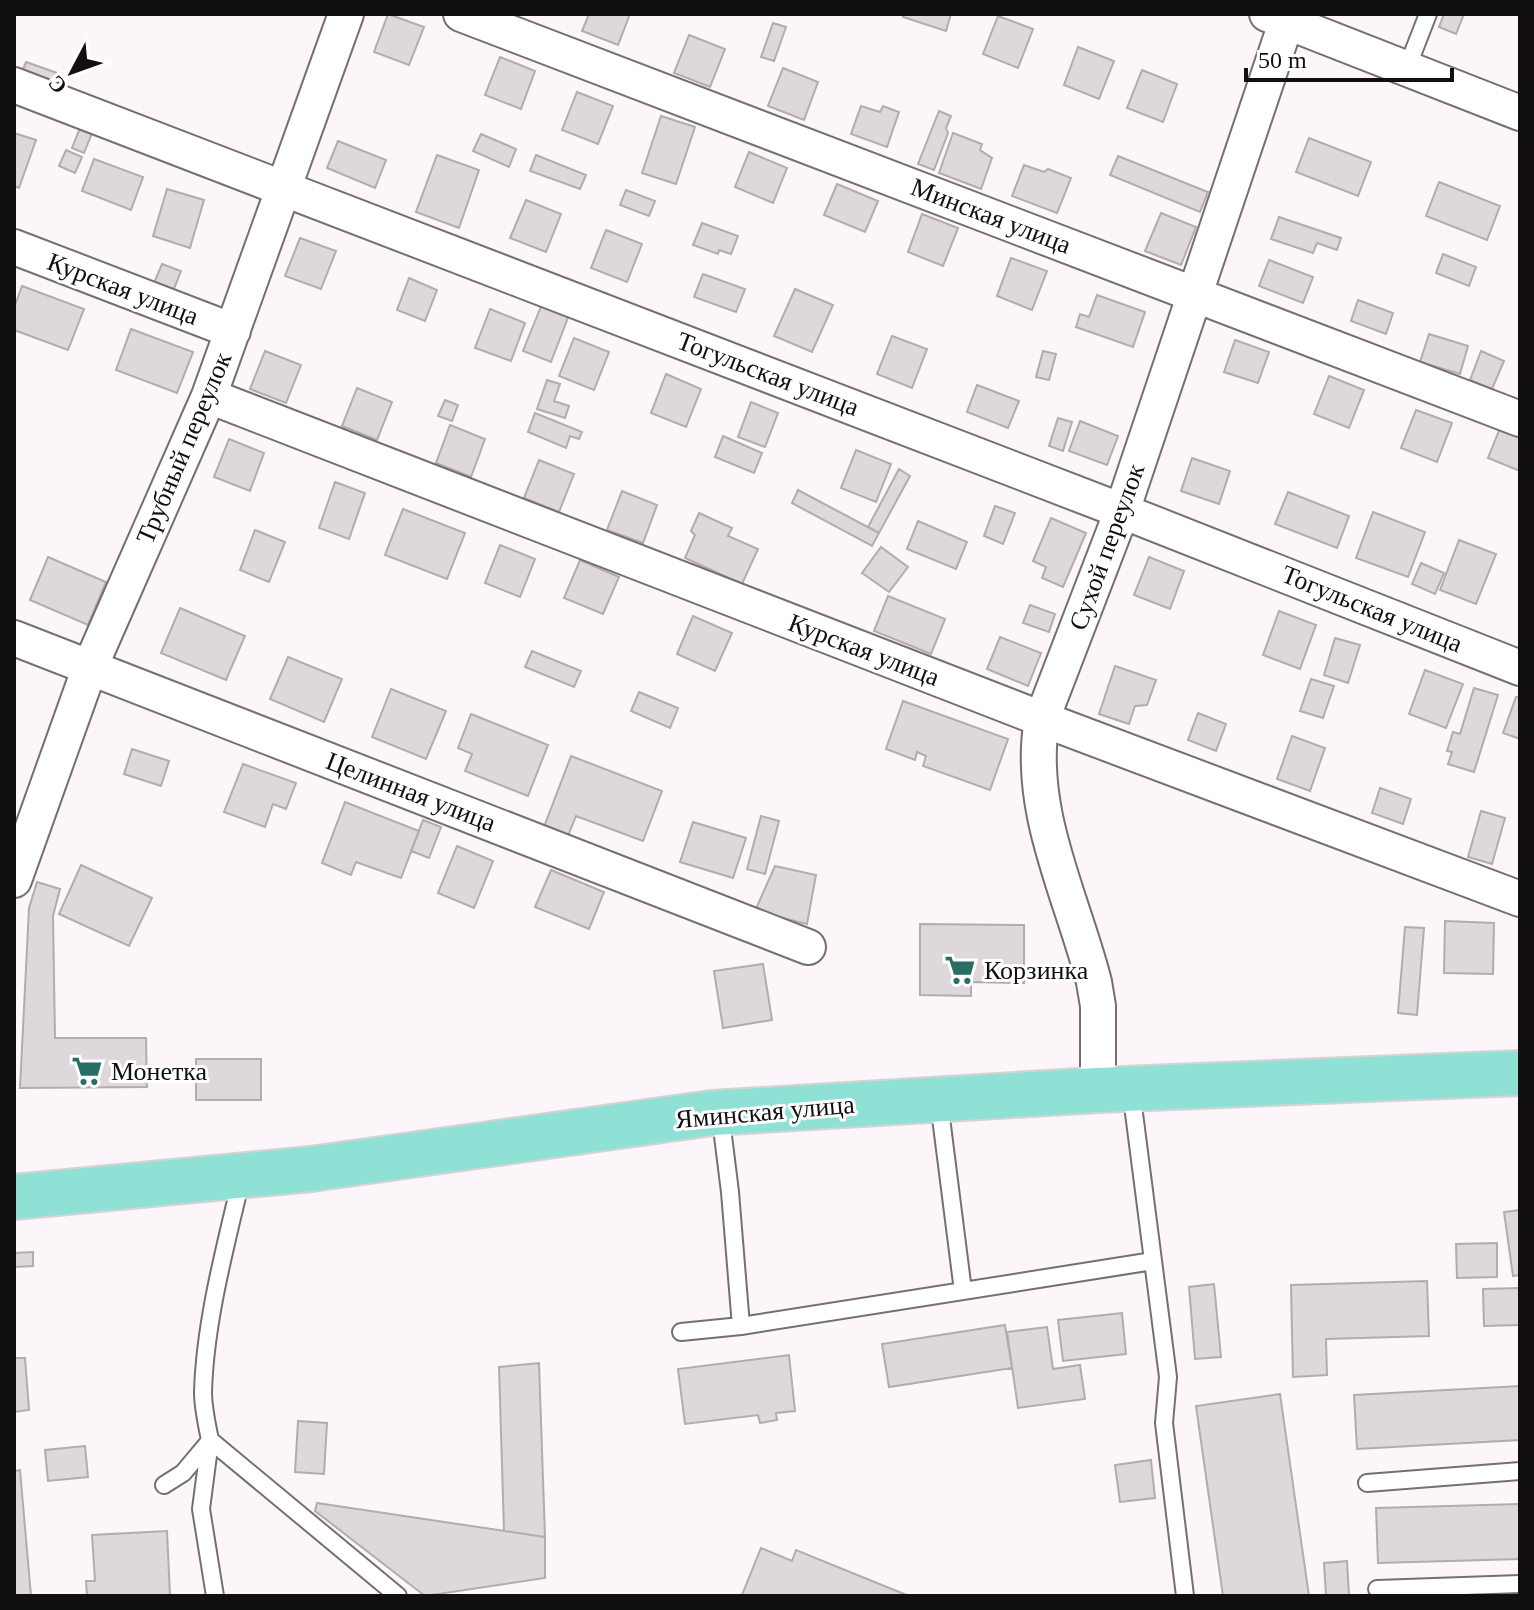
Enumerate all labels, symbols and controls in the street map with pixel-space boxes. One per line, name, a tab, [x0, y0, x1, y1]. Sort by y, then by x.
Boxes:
north arrow	[32, 32, 112, 112]
scale bar	[1246, 32, 1452, 82]
text: 50 m	[1258, 47, 1307, 73]
text: С	[43, 71, 72, 99]
street label: Минская улица	[907, 172, 1075, 260]
street label: Курская улица	[43, 247, 203, 331]
street label: Тогульская улица	[673, 326, 863, 422]
street label: Трубный переулок	[131, 348, 238, 548]
street label: Сухой переулок	[1063, 460, 1151, 634]
street label: Тогульская улица	[1277, 560, 1467, 659]
street label: Курская улица	[784, 608, 944, 692]
street label: Целинная улица	[322, 746, 500, 838]
supermarket icon: Корзинка	[943, 953, 977, 987]
place label: Корзинка	[984, 956, 1089, 985]
supermarket icon: Монетка	[70, 1054, 104, 1088]
place label: Монетка	[111, 1057, 208, 1086]
street label: Яминская улица	[674, 1090, 856, 1134]

